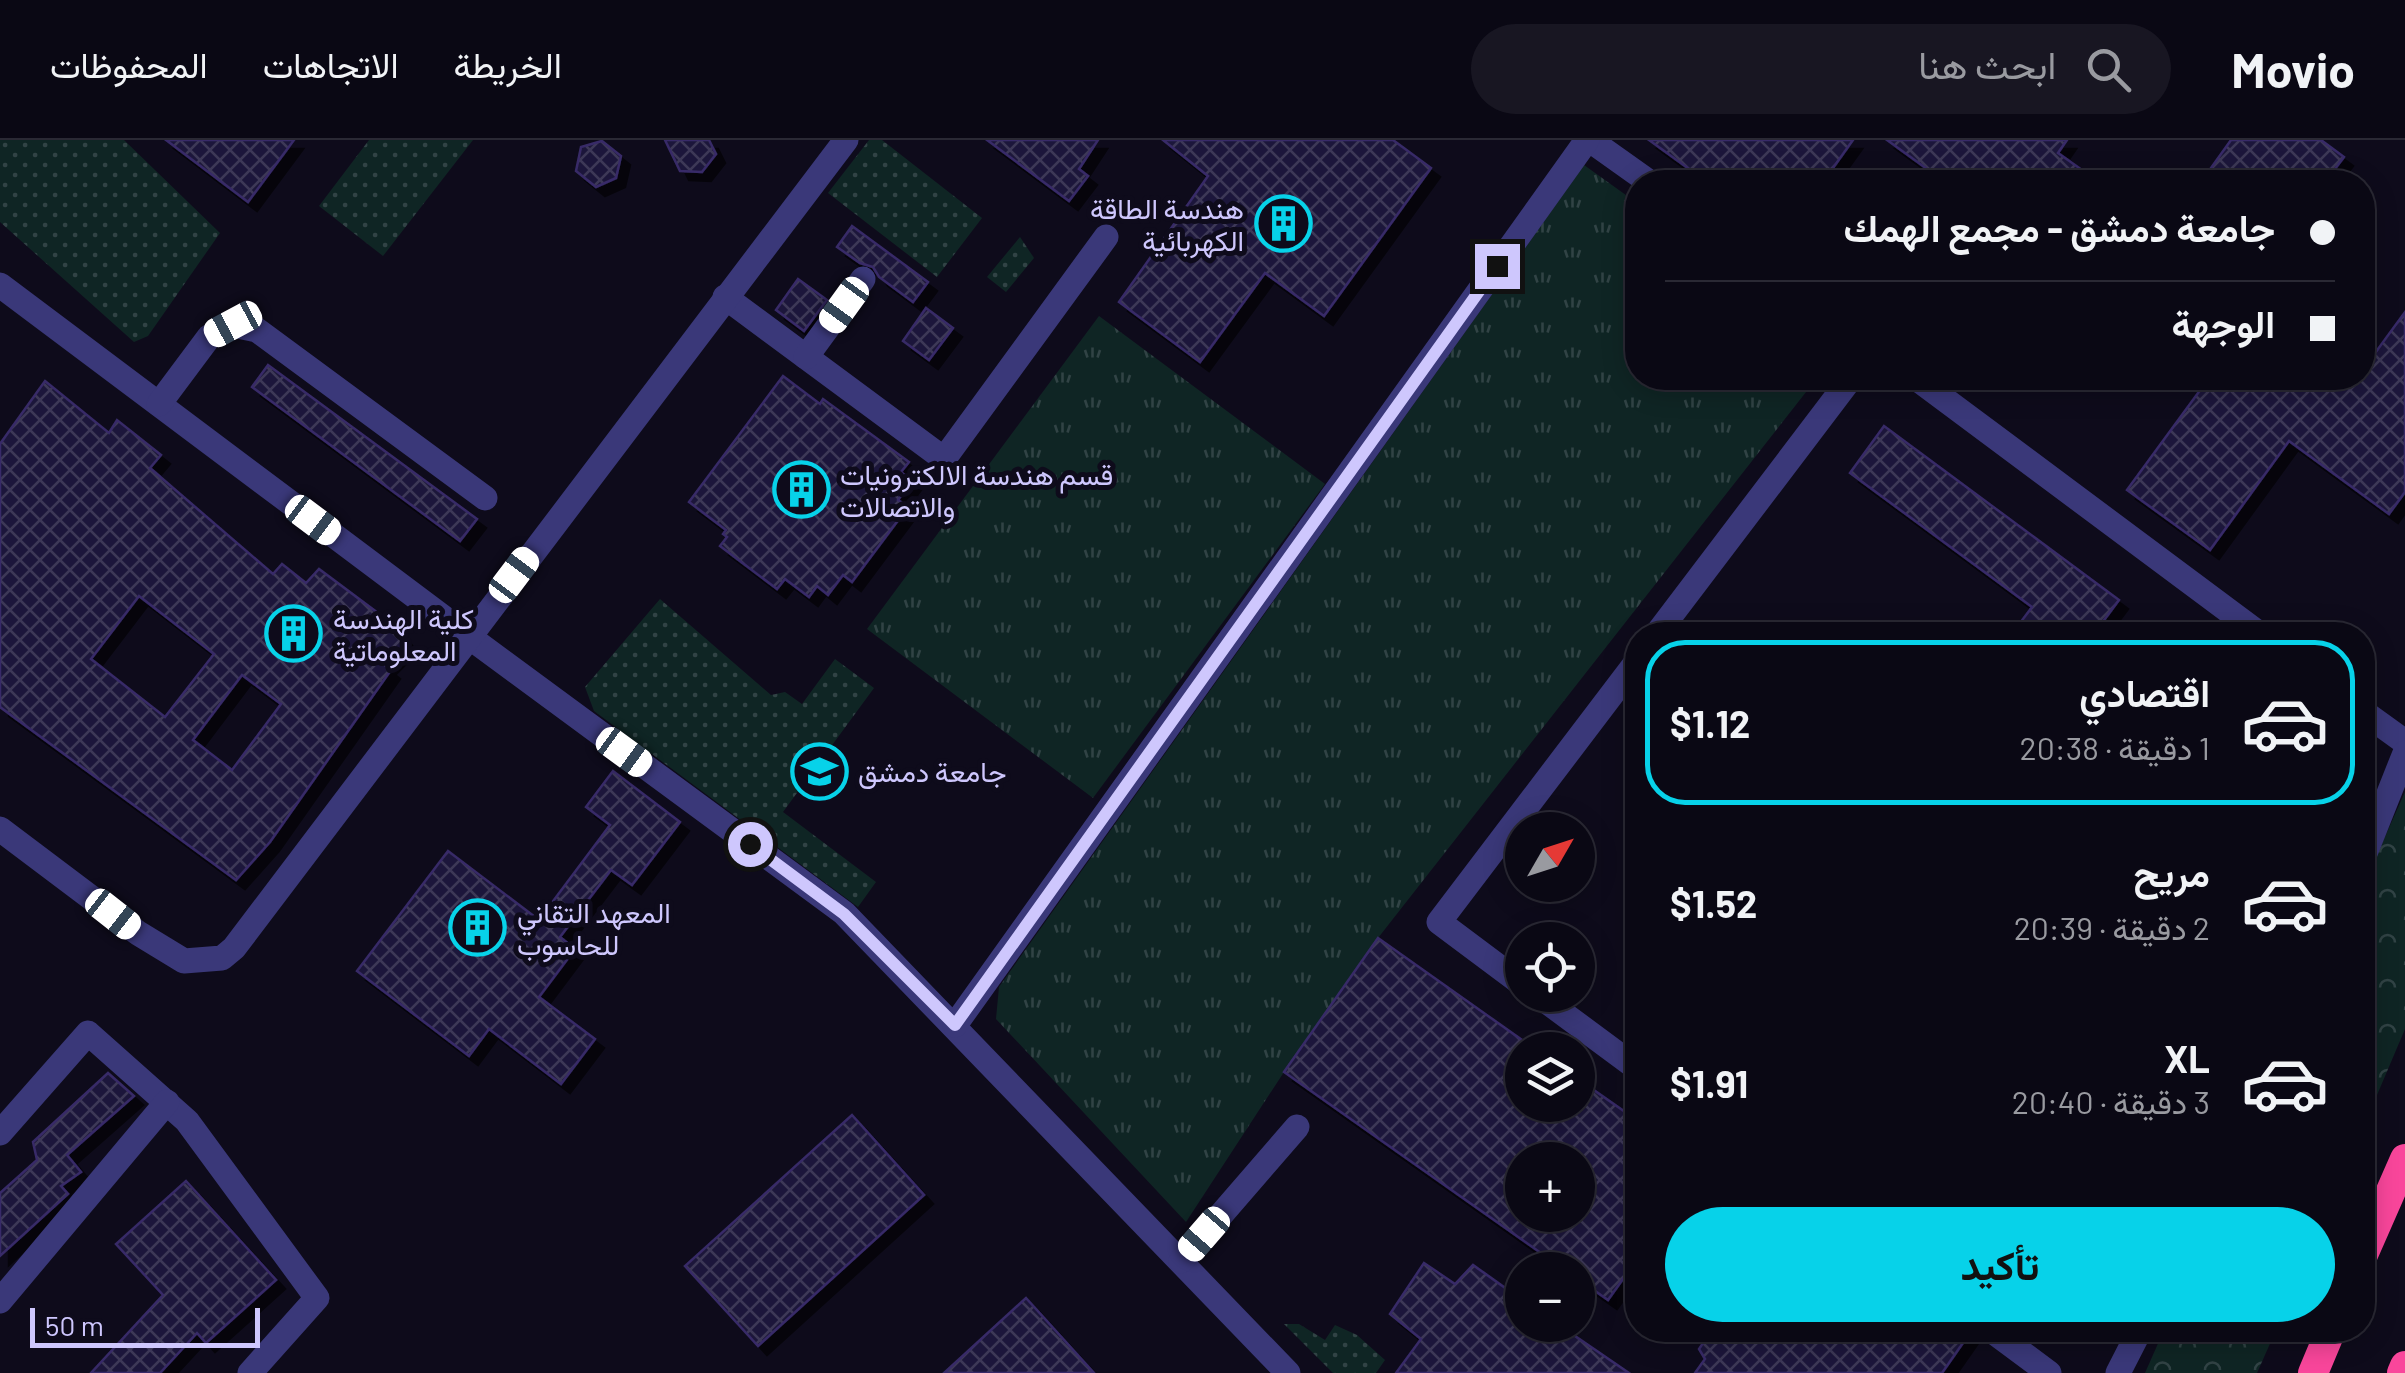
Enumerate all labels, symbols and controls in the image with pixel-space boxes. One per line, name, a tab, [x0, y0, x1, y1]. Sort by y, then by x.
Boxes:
search box	[1471, 24, 2171, 114]
text: Movio	[2231, 40, 2355, 98]
text: ابحث هنا	[1918, 41, 2056, 87]
icon: search	[2081, 42, 2136, 97]
text: المحفوظات	[50, 43, 208, 85]
text: الاتجاهات	[263, 43, 399, 85]
text: الخريطة	[454, 43, 562, 85]
place label: هندسة الطاقة الكهربائية	[1090, 191, 1244, 259]
building icon: هندسة الطاقة الكهربائية	[1253, 194, 1313, 254]
text: جامعة دمشق - مجمع الهمك	[1844, 204, 2275, 250]
route end	[1475, 244, 1520, 289]
car	[814, 272, 874, 338]
car	[199, 297, 267, 351]
text: الوجهة	[2172, 300, 2275, 346]
place label: قسم هندسة الالكترونيات والاتصالات	[840, 457, 1113, 525]
building icon: قسم هندسة الالكترونيات والاتصالات	[771, 460, 831, 520]
car	[280, 490, 346, 550]
car	[484, 542, 544, 608]
place label: كلية الهندسة المعلوماتية	[333, 601, 474, 669]
building icon: كلية الهندسة المعلوماتية	[264, 604, 324, 664]
text: اقتصادي	[2079, 669, 2210, 715]
icon: car	[2240, 678, 2330, 768]
text: $1.12	[1670, 700, 1750, 746]
car	[591, 722, 657, 782]
text: 1 دقيقة · 20:38	[2020, 728, 2210, 766]
school or university icon: جامعة دمشق	[789, 741, 849, 801]
place label: جامعة دمشق	[858, 754, 1006, 789]
north arrow	[1505, 812, 1595, 902]
map controls	[1505, 812, 1595, 1342]
route start	[728, 822, 773, 867]
text: مريح	[2134, 849, 2210, 895]
icon: car	[2240, 858, 2330, 948]
text: $1.52	[1670, 880, 1757, 926]
car	[80, 884, 146, 944]
place label: المعهد التقاني للحاسوب	[517, 895, 671, 963]
building icon: المعهد التقاني للحاسوب	[448, 898, 508, 958]
text: 2 دقيقة · 20:39	[2014, 908, 2210, 946]
button: locate	[1505, 922, 1595, 1012]
button: layers	[1505, 1032, 1595, 1122]
text: XL	[2164, 1035, 2210, 1081]
icon: car	[2240, 1038, 2330, 1128]
text: $1.91	[1670, 1060, 1748, 1106]
text: 3 دقيقة · 20:40	[2012, 1082, 2210, 1120]
button: +	[1505, 1142, 1595, 1232]
car	[1173, 1202, 1235, 1266]
button: تأكيد	[1665, 1207, 2335, 1322]
button: −	[1505, 1252, 1595, 1342]
scale bar	[30, 1303, 260, 1348]
text: 50 m	[45, 1308, 104, 1342]

